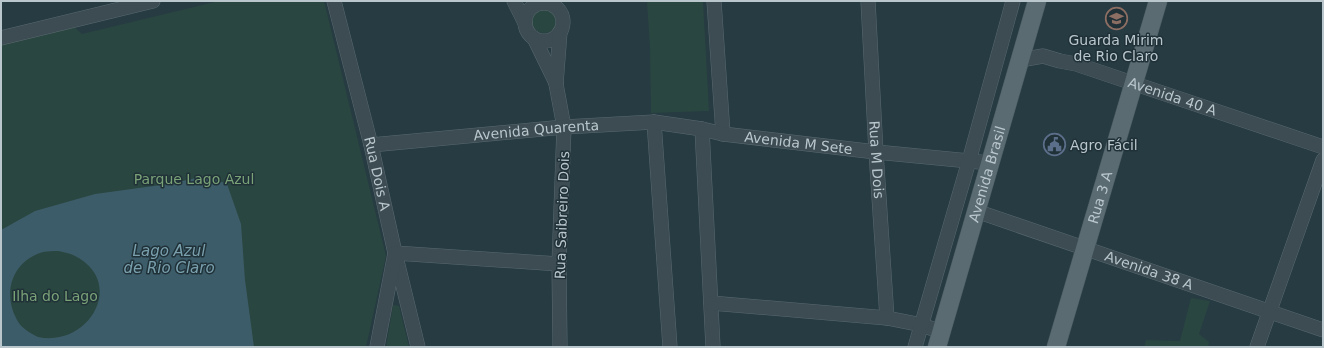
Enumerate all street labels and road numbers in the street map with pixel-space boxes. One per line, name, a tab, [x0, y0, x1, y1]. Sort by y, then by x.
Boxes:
street label: Avenida 40 A	[1126, 74, 1219, 119]
street label: Avenida Quarenta	[473, 117, 600, 143]
street label: Rua M Dois	[866, 120, 887, 199]
street label: Avenida Brasil	[965, 124, 1008, 224]
street label: Avenida M Sete	[744, 129, 853, 157]
street label: Rua Dois A	[361, 135, 393, 213]
street label: Rua Saibreiro Dois	[552, 151, 572, 279]
street label: Rua 3 A	[1085, 169, 1116, 226]
street label: Avenida 38 A	[1103, 248, 1196, 293]

